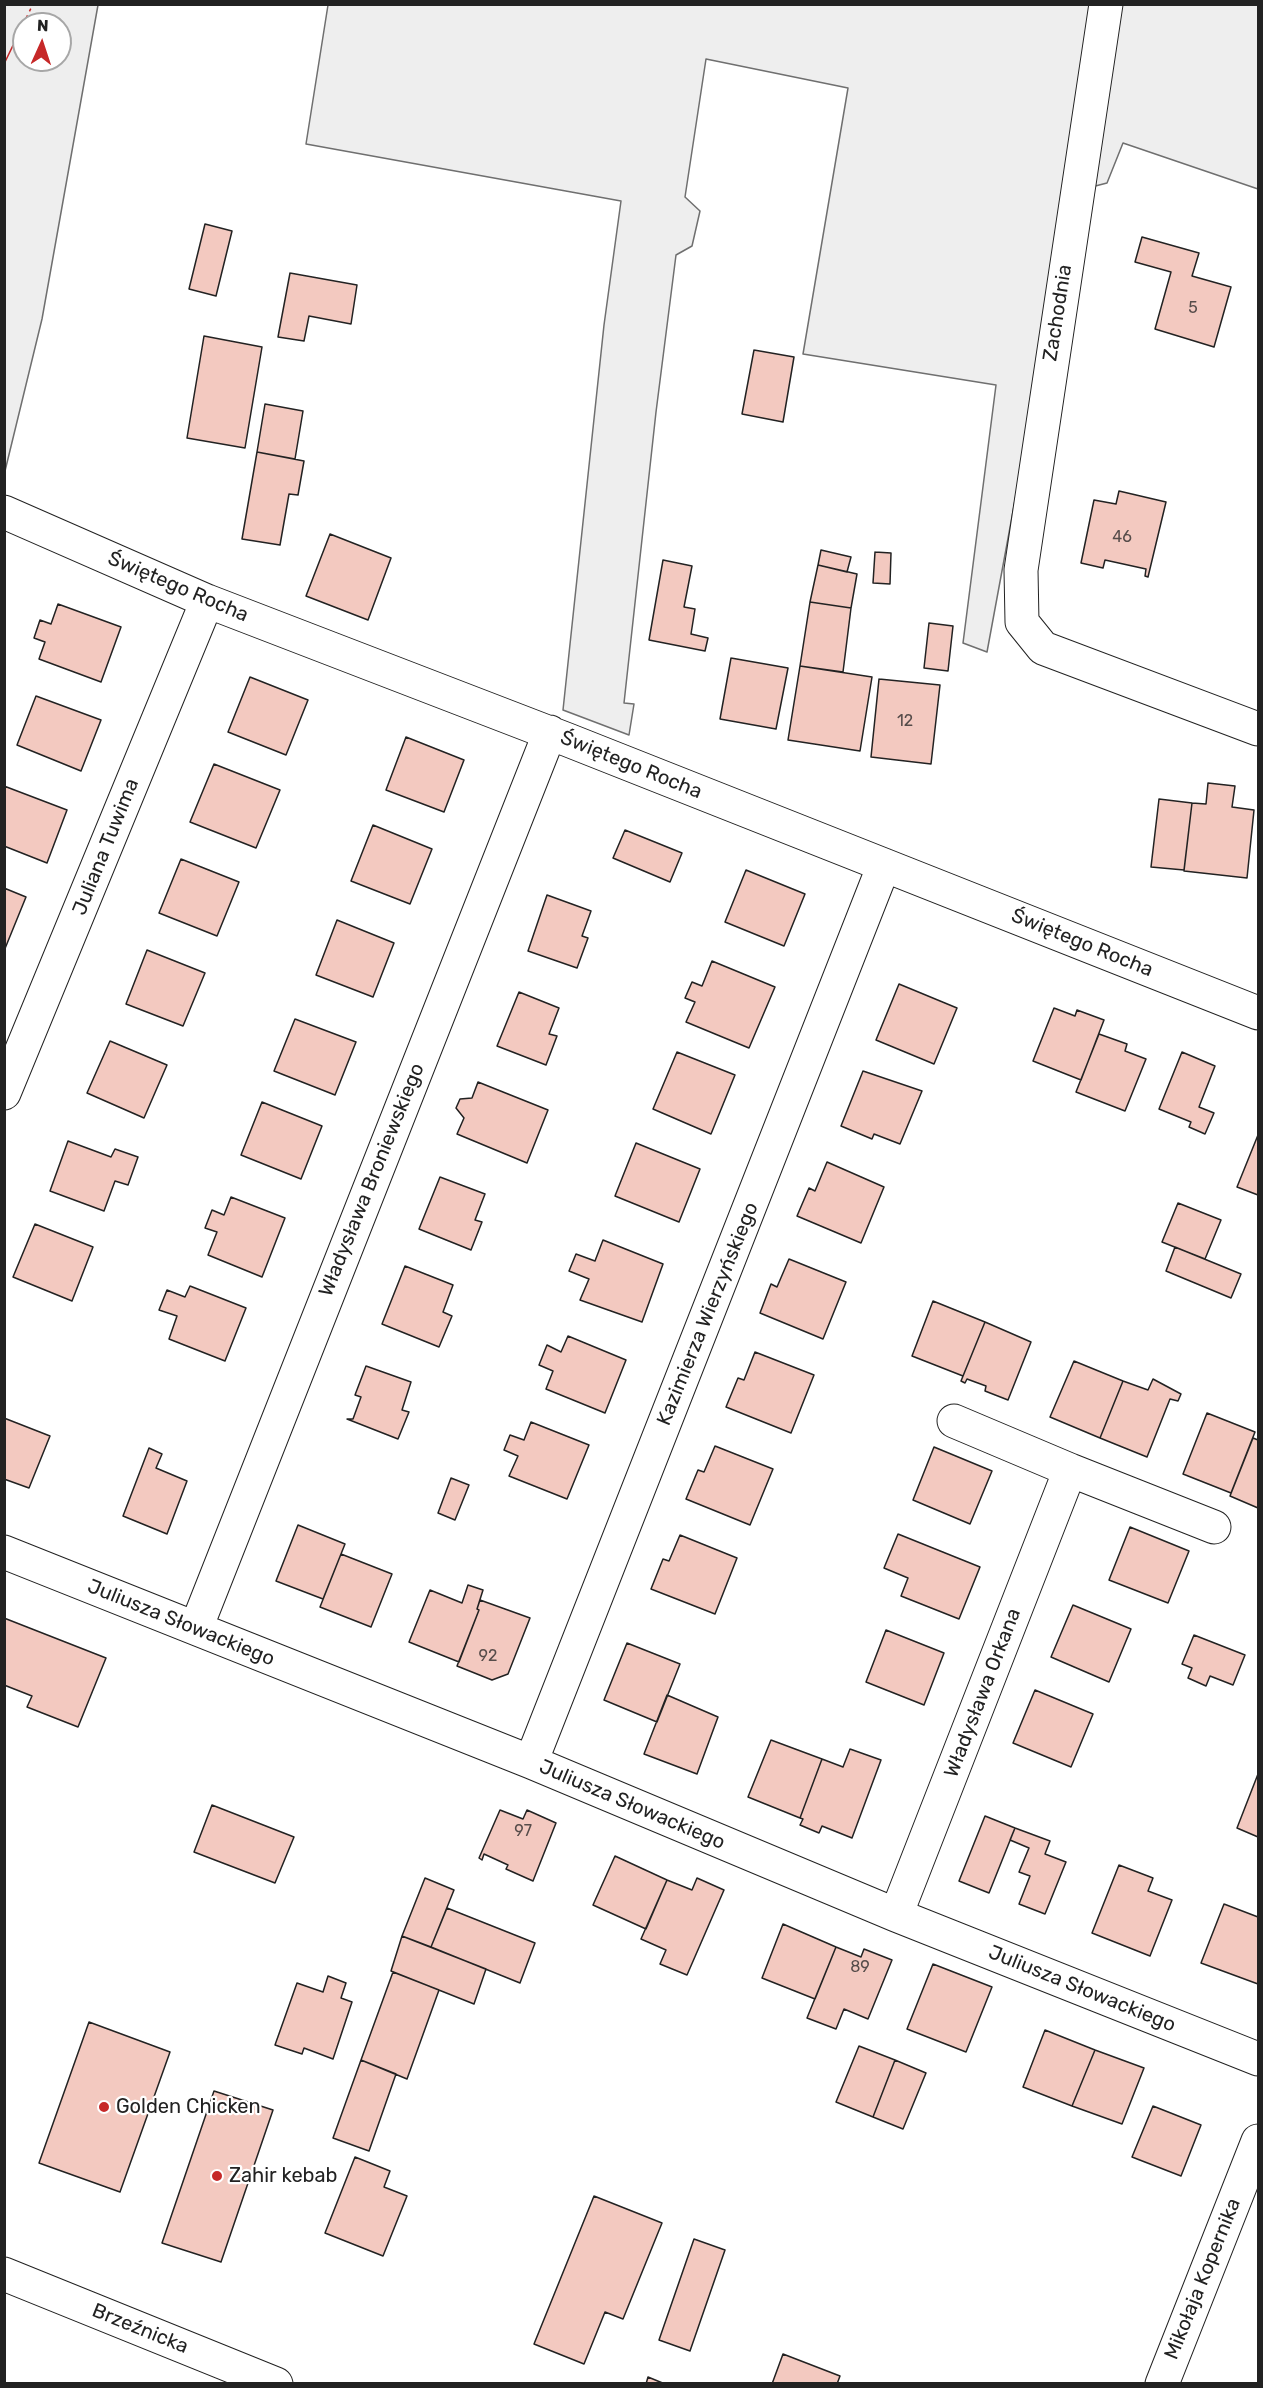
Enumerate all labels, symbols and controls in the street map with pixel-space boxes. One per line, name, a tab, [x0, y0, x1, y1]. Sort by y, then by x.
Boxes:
north arrow	[12, 12, 72, 72]
text: N	[37, 16, 49, 35]
street label: Zachodnia	[1039, 263, 1077, 363]
house number: 5	[1188, 298, 1198, 318]
house number: 46	[1112, 527, 1132, 547]
street label: Świętego Rocha	[104, 547, 252, 627]
house number: 12	[897, 711, 913, 731]
street label: Świętego Rocha	[557, 726, 705, 804]
street label: Juliana Tuwima	[68, 775, 144, 919]
street label: Świętego Rocha	[1008, 904, 1156, 982]
street label: Władysława Broniewskiego	[314, 1060, 430, 1300]
street label: Kazimierza Wierzyńskiego	[652, 1199, 764, 1429]
street label: Juliusza Słowackiego	[84, 1575, 278, 1671]
street label: Władysława Orkana	[940, 1605, 1026, 1781]
house number: 92	[479, 1646, 497, 1666]
street label: Juliusza Słowackiego	[536, 1755, 728, 1855]
house number: 97	[514, 1821, 532, 1841]
street label: Juliusza Słowackiego	[985, 1941, 1179, 2037]
house number: 89	[850, 1957, 870, 1977]
place label: Golden Chicken	[116, 2095, 261, 2119]
marker: Golden Chicken	[97, 2100, 111, 2114]
place label: Zahir kebab	[229, 2164, 337, 2188]
marker: Zahir kebab	[210, 2169, 224, 2183]
street label: Mikołaja Kopernika	[1160, 2195, 1246, 2363]
street label: Brzeźnicka	[88, 2299, 192, 2359]

